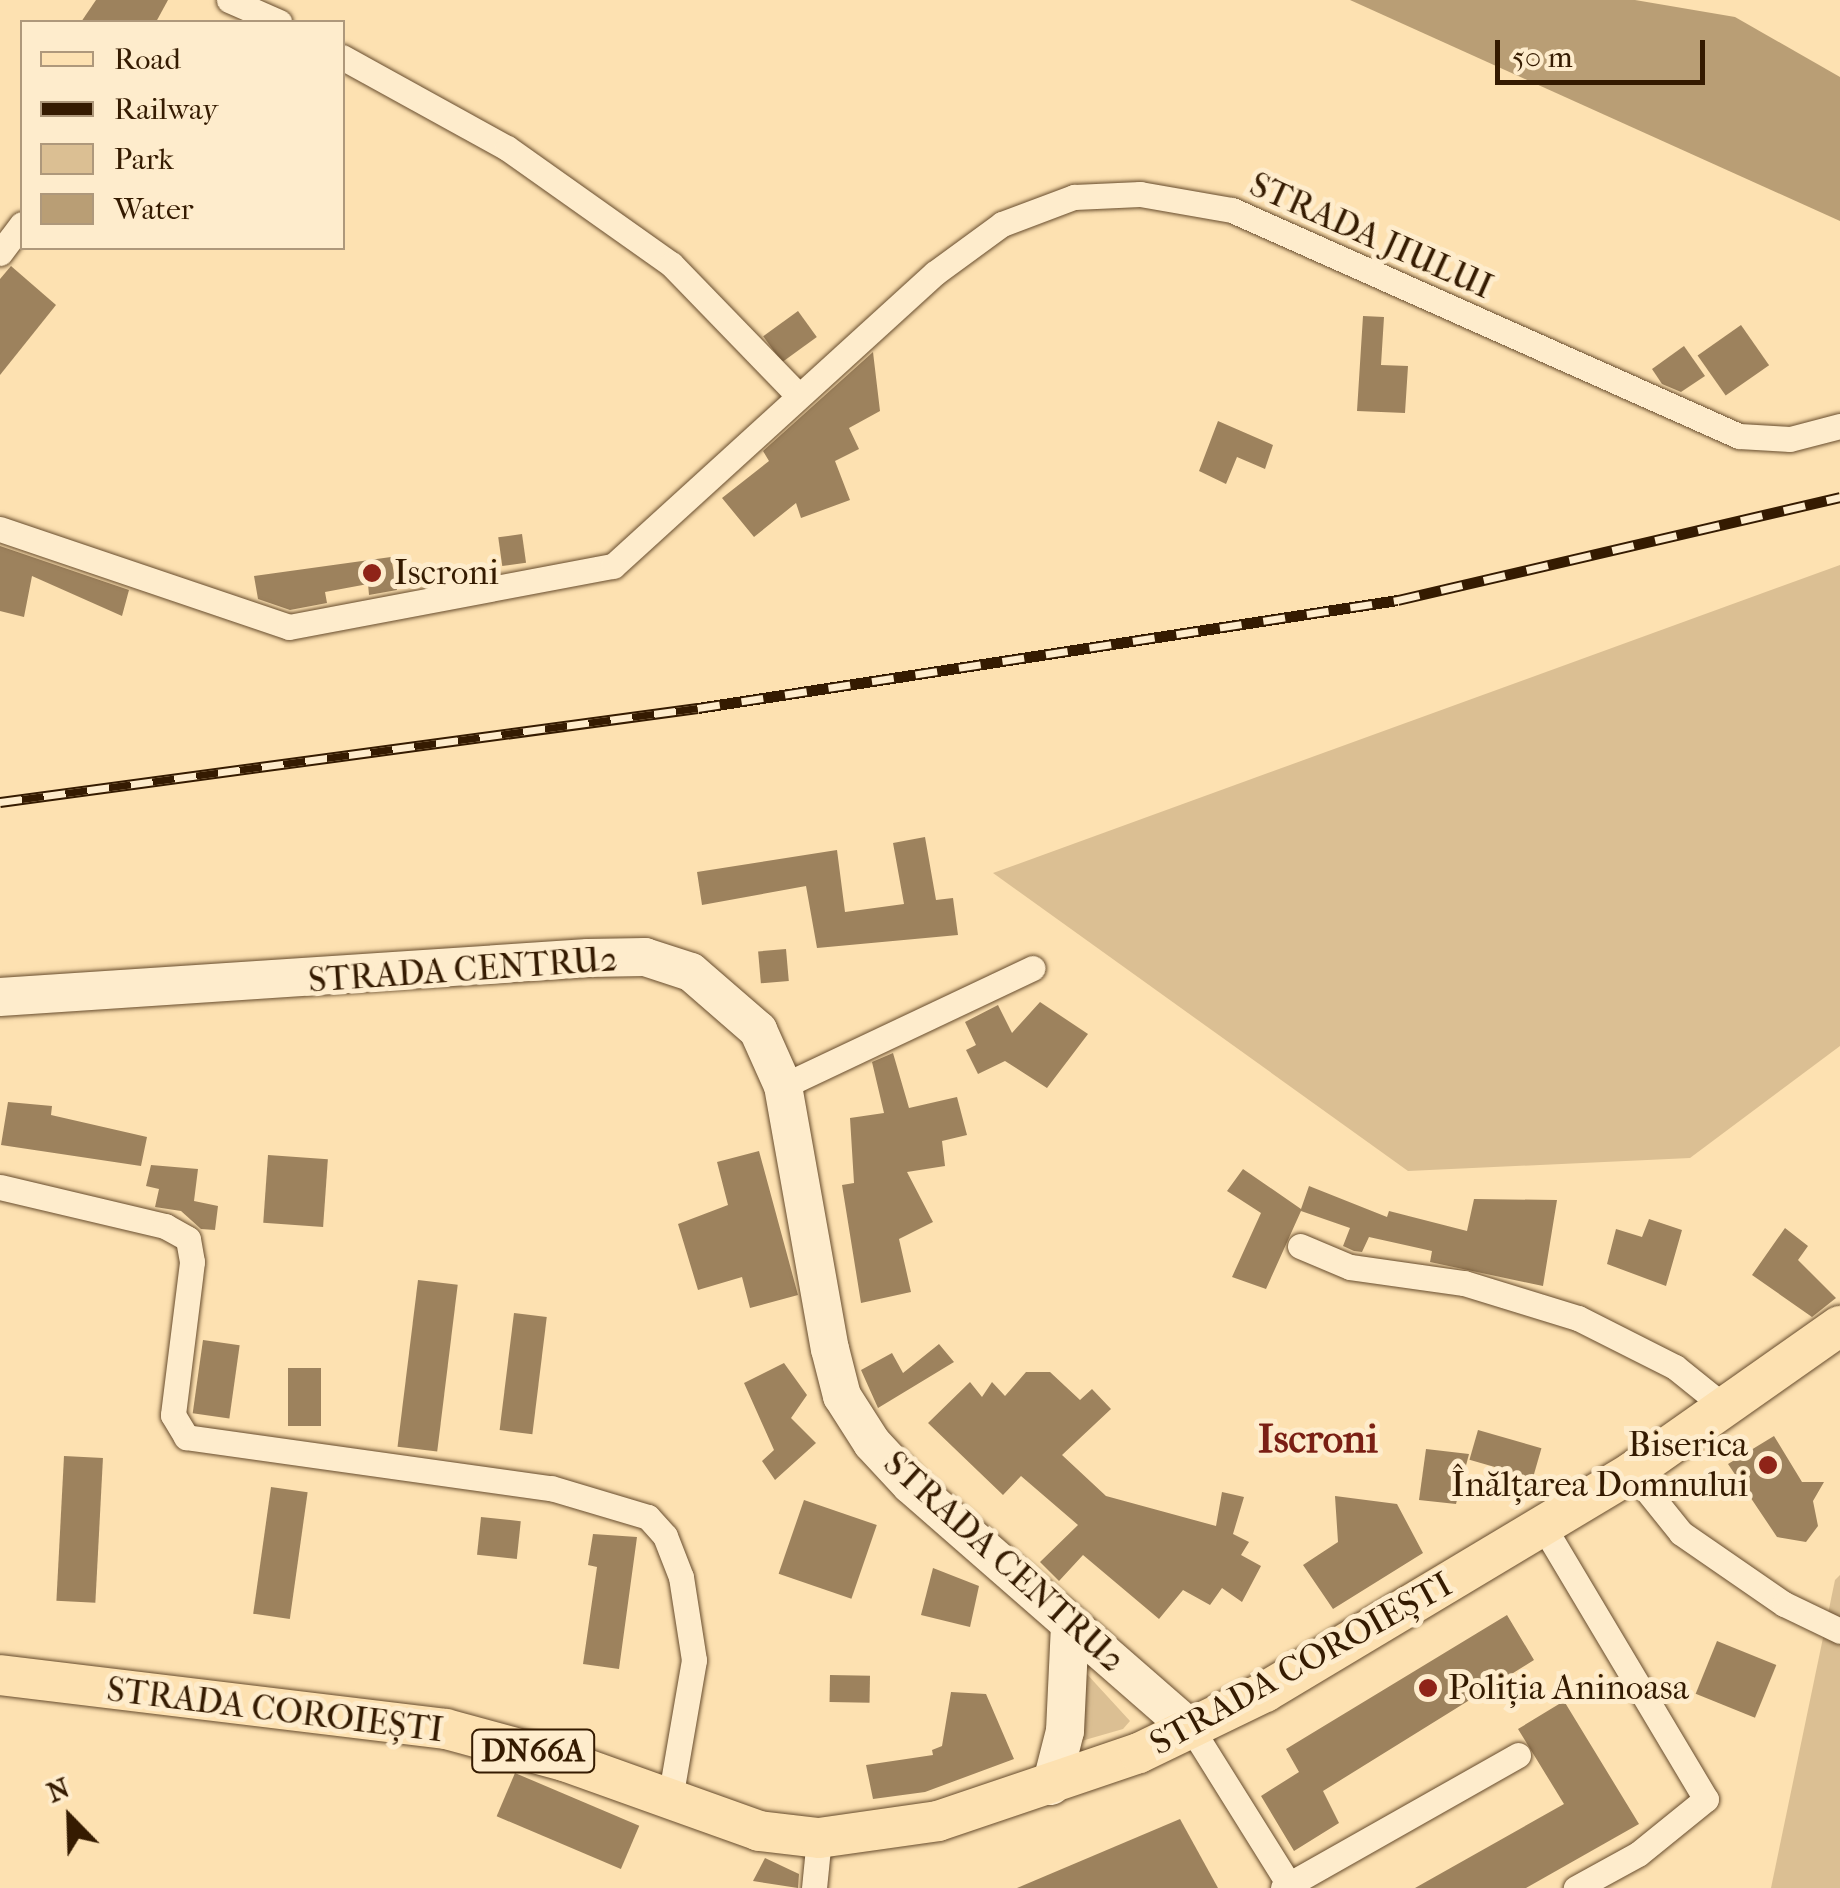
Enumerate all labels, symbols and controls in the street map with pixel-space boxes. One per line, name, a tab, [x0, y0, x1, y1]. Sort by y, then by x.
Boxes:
legend	[20, 20, 345, 250]
scale bar	[1500, 20, 1710, 82]
text: 50 m	[1512, 40, 1573, 75]
text: Road	[114, 42, 181, 77]
text: Railway	[114, 92, 218, 127]
text: Park	[114, 142, 174, 177]
street label: STRADA JIULUI	[1243, 164, 1499, 308]
text: Water	[114, 192, 194, 227]
place label: Iscroni	[394, 552, 499, 594]
marker: Iscroni	[359, 560, 385, 586]
street label: STRADA CENTRU2	[307, 938, 619, 1002]
district label: Iscroni	[1258, 1415, 1378, 1463]
place label: Biserica Înălțarea Domnului	[1451, 1424, 1748, 1506]
street label: STRADA CENTRU2	[875, 1443, 1133, 1681]
marker: Biserica Înălțarea Domnului	[1757, 1454, 1779, 1476]
street label: STRADA COROIEȘTI	[1143, 1564, 1459, 1764]
place label: Poliția Aninoasa	[1448, 1667, 1689, 1709]
street label: STRADA COROIEȘTI	[104, 1669, 446, 1751]
marker: Poliția Aninoasa	[1417, 1677, 1439, 1699]
road number: DN66A	[470, 1724, 596, 1778]
north arrow	[20, 1768, 120, 1868]
text: N	[42, 1771, 74, 1809]

